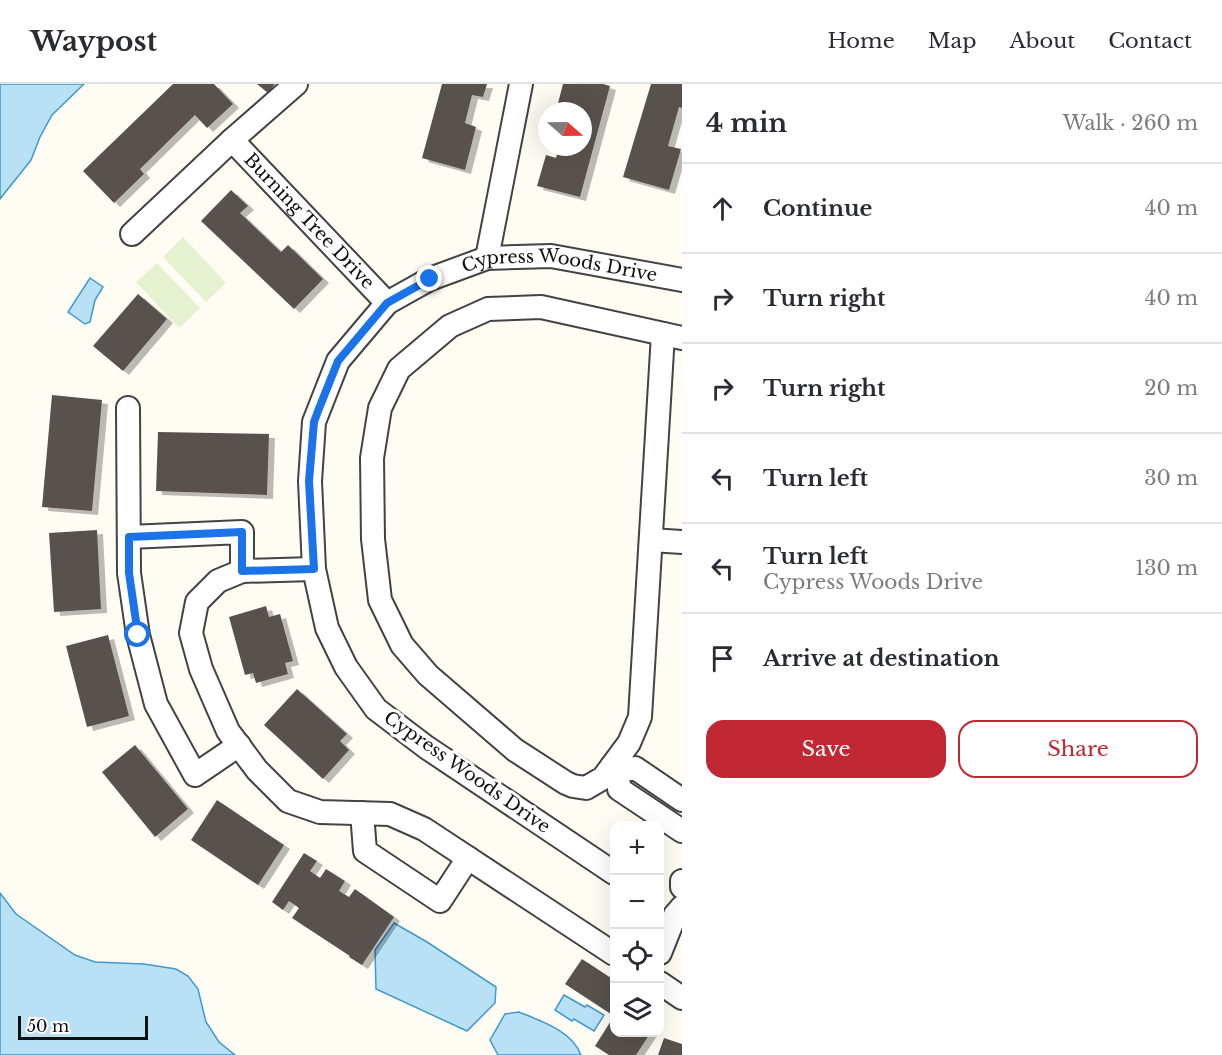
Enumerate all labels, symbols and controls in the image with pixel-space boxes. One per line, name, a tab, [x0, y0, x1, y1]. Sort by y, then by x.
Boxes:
text: Waypost	[30, 24, 157, 59]
text: Home	[828, 28, 895, 54]
text: Map	[928, 28, 976, 54]
text: About	[1009, 28, 1075, 54]
text: Contact	[1108, 28, 1192, 54]
north arrow	[538, 102, 592, 156]
text: 4 min	[706, 107, 787, 139]
text: Walk · 260 m	[1063, 111, 1198, 135]
street label: Burning Tree Drive	[239, 149, 379, 294]
icon: ahead	[706, 192, 739, 225]
text: Continue	[763, 195, 872, 222]
text: 40 m	[1145, 196, 1198, 220]
street label: Cypress Woods Drive	[459, 245, 659, 286]
route end	[416, 265, 442, 291]
icon: right	[706, 282, 739, 315]
text: Turn right	[763, 285, 885, 312]
text: 40 m	[1145, 286, 1198, 310]
icon: right	[706, 372, 739, 405]
text: Turn right	[763, 375, 885, 402]
text: 20 m	[1144, 376, 1198, 400]
icon: left	[706, 462, 739, 495]
text: Turn left	[763, 465, 868, 492]
text: 30 m	[1144, 466, 1198, 490]
text: Turn left	[763, 543, 868, 570]
icon: left	[706, 552, 739, 585]
text: 130 m	[1135, 556, 1198, 580]
text: Cypress Woods Drive	[763, 570, 983, 594]
route start	[124, 621, 150, 647]
icon: arrive	[706, 642, 739, 675]
text: Arrive at destination	[763, 645, 1000, 672]
street label: Cypress Woods Drive	[380, 706, 554, 838]
button: Save	[706, 720, 946, 778]
button: Share	[958, 720, 1198, 778]
map controls	[610, 821, 664, 1037]
button: +	[610, 821, 664, 875]
button: −	[610, 875, 664, 929]
button: locate	[610, 929, 664, 983]
button: layers	[610, 983, 664, 1037]
scale bar	[18, 1013, 148, 1040]
text: 50 m	[27, 1016, 69, 1036]

